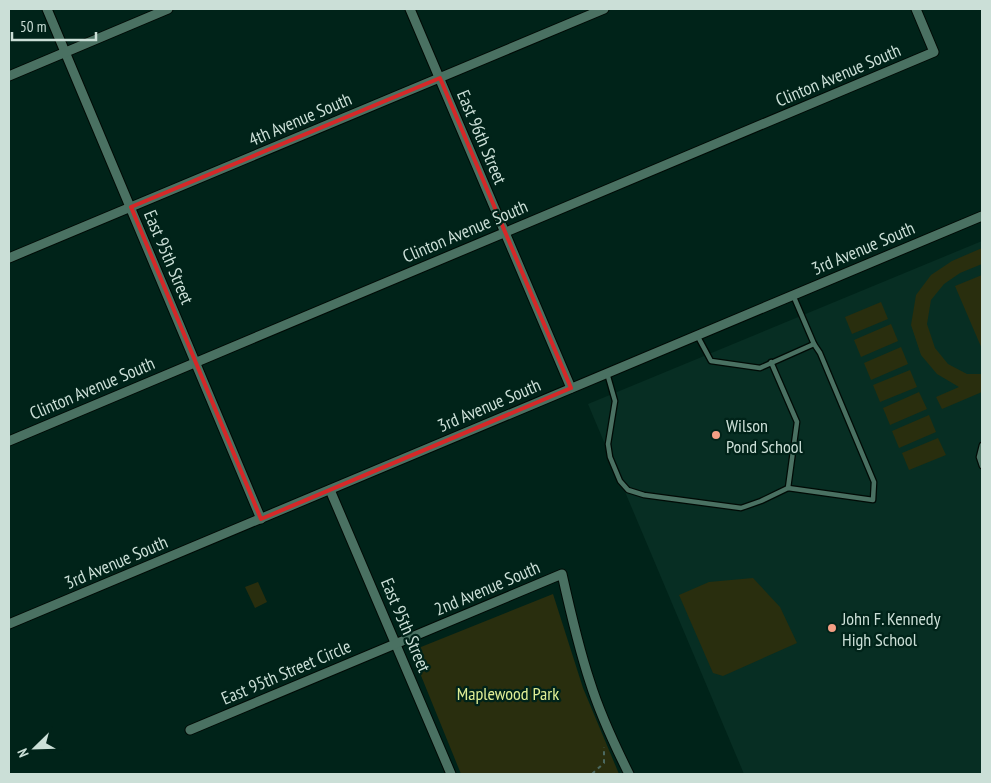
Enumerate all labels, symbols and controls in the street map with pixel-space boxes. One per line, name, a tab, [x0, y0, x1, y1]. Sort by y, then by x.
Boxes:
scale bar	[12, 10, 96, 42]
text: 50 m	[20, 17, 46, 36]
street label: Clinton Avenue South	[772, 38, 904, 112]
street label: 4th Avenue South	[245, 87, 355, 151]
street label: East 96th Street	[452, 87, 512, 188]
street label: Clinton Avenue South	[399, 194, 531, 268]
street label: East 95th Street	[139, 207, 199, 308]
street label: 3rd Avenue South	[808, 216, 918, 280]
street label: Clinton Avenue South	[26, 351, 158, 425]
street label: 3rd Avenue South	[434, 373, 544, 437]
place label: Wilson Pond School	[726, 414, 803, 458]
marker: Wilson Pond School	[710, 429, 722, 441]
street label: 3rd Avenue South	[61, 530, 171, 594]
street label: 2nd Avenue South	[431, 555, 543, 621]
street label: East 95th Street	[376, 575, 436, 676]
place label: John F. Kennedy High School	[841, 607, 941, 651]
marker: John F. Kennedy High School	[826, 622, 838, 634]
street label: East 95th Street Circle	[218, 634, 354, 710]
park label: Maplewood Park	[457, 682, 559, 705]
north arrow	[10, 723, 60, 773]
text: N	[13, 746, 33, 760]

